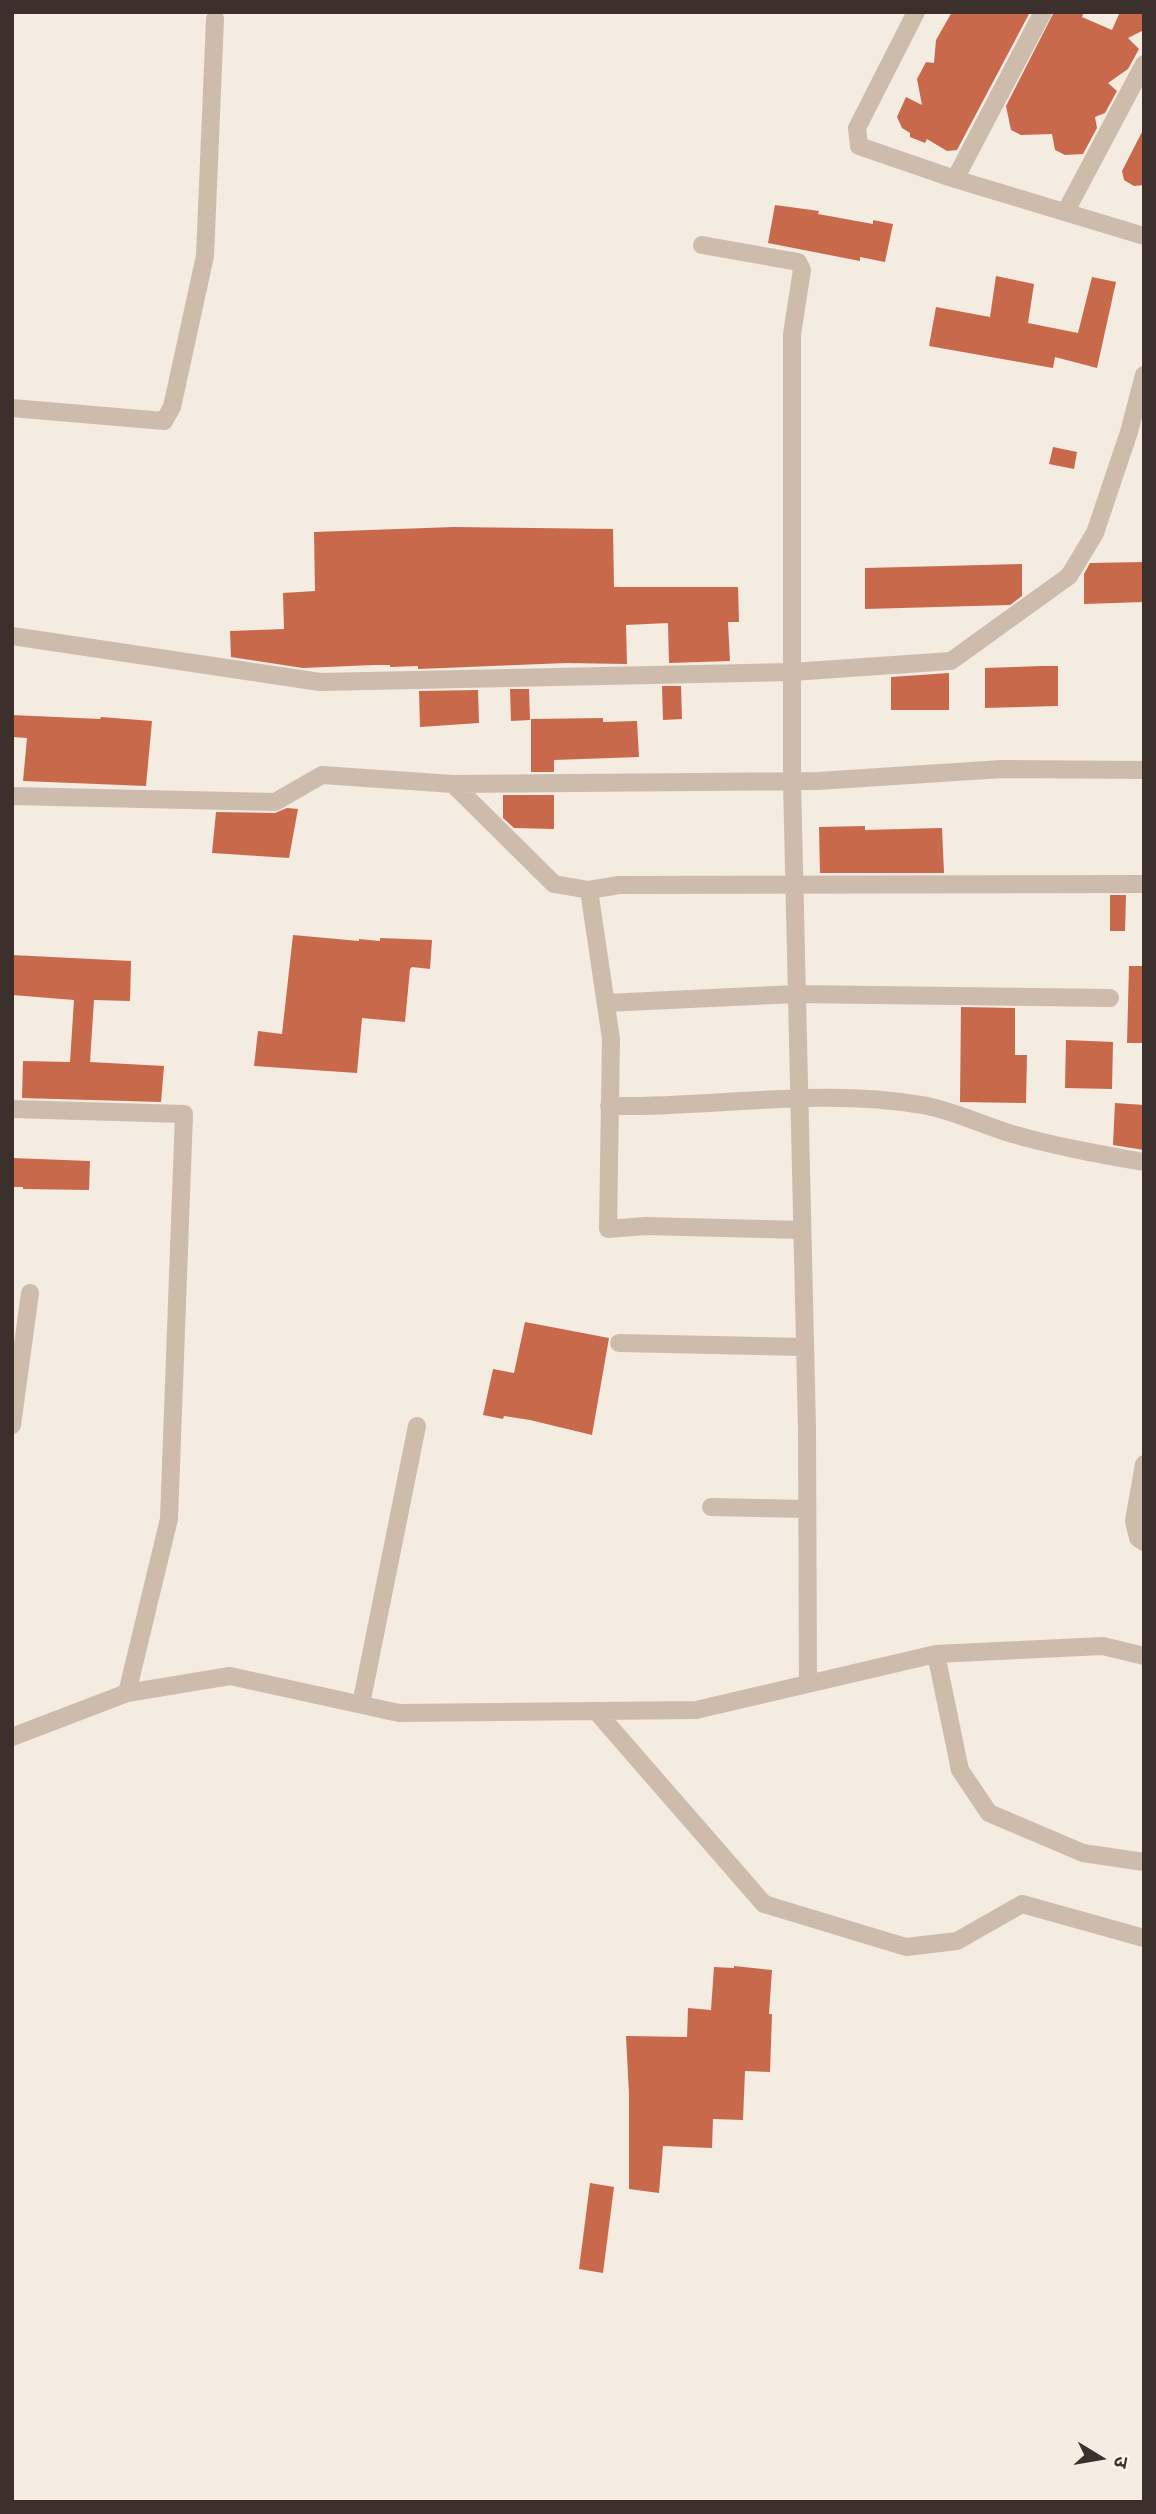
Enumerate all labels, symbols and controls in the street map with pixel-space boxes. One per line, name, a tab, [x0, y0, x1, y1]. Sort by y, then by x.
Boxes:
north arrow	[1065, 2423, 1135, 2493]
text: उ	[1109, 2454, 1133, 2470]

